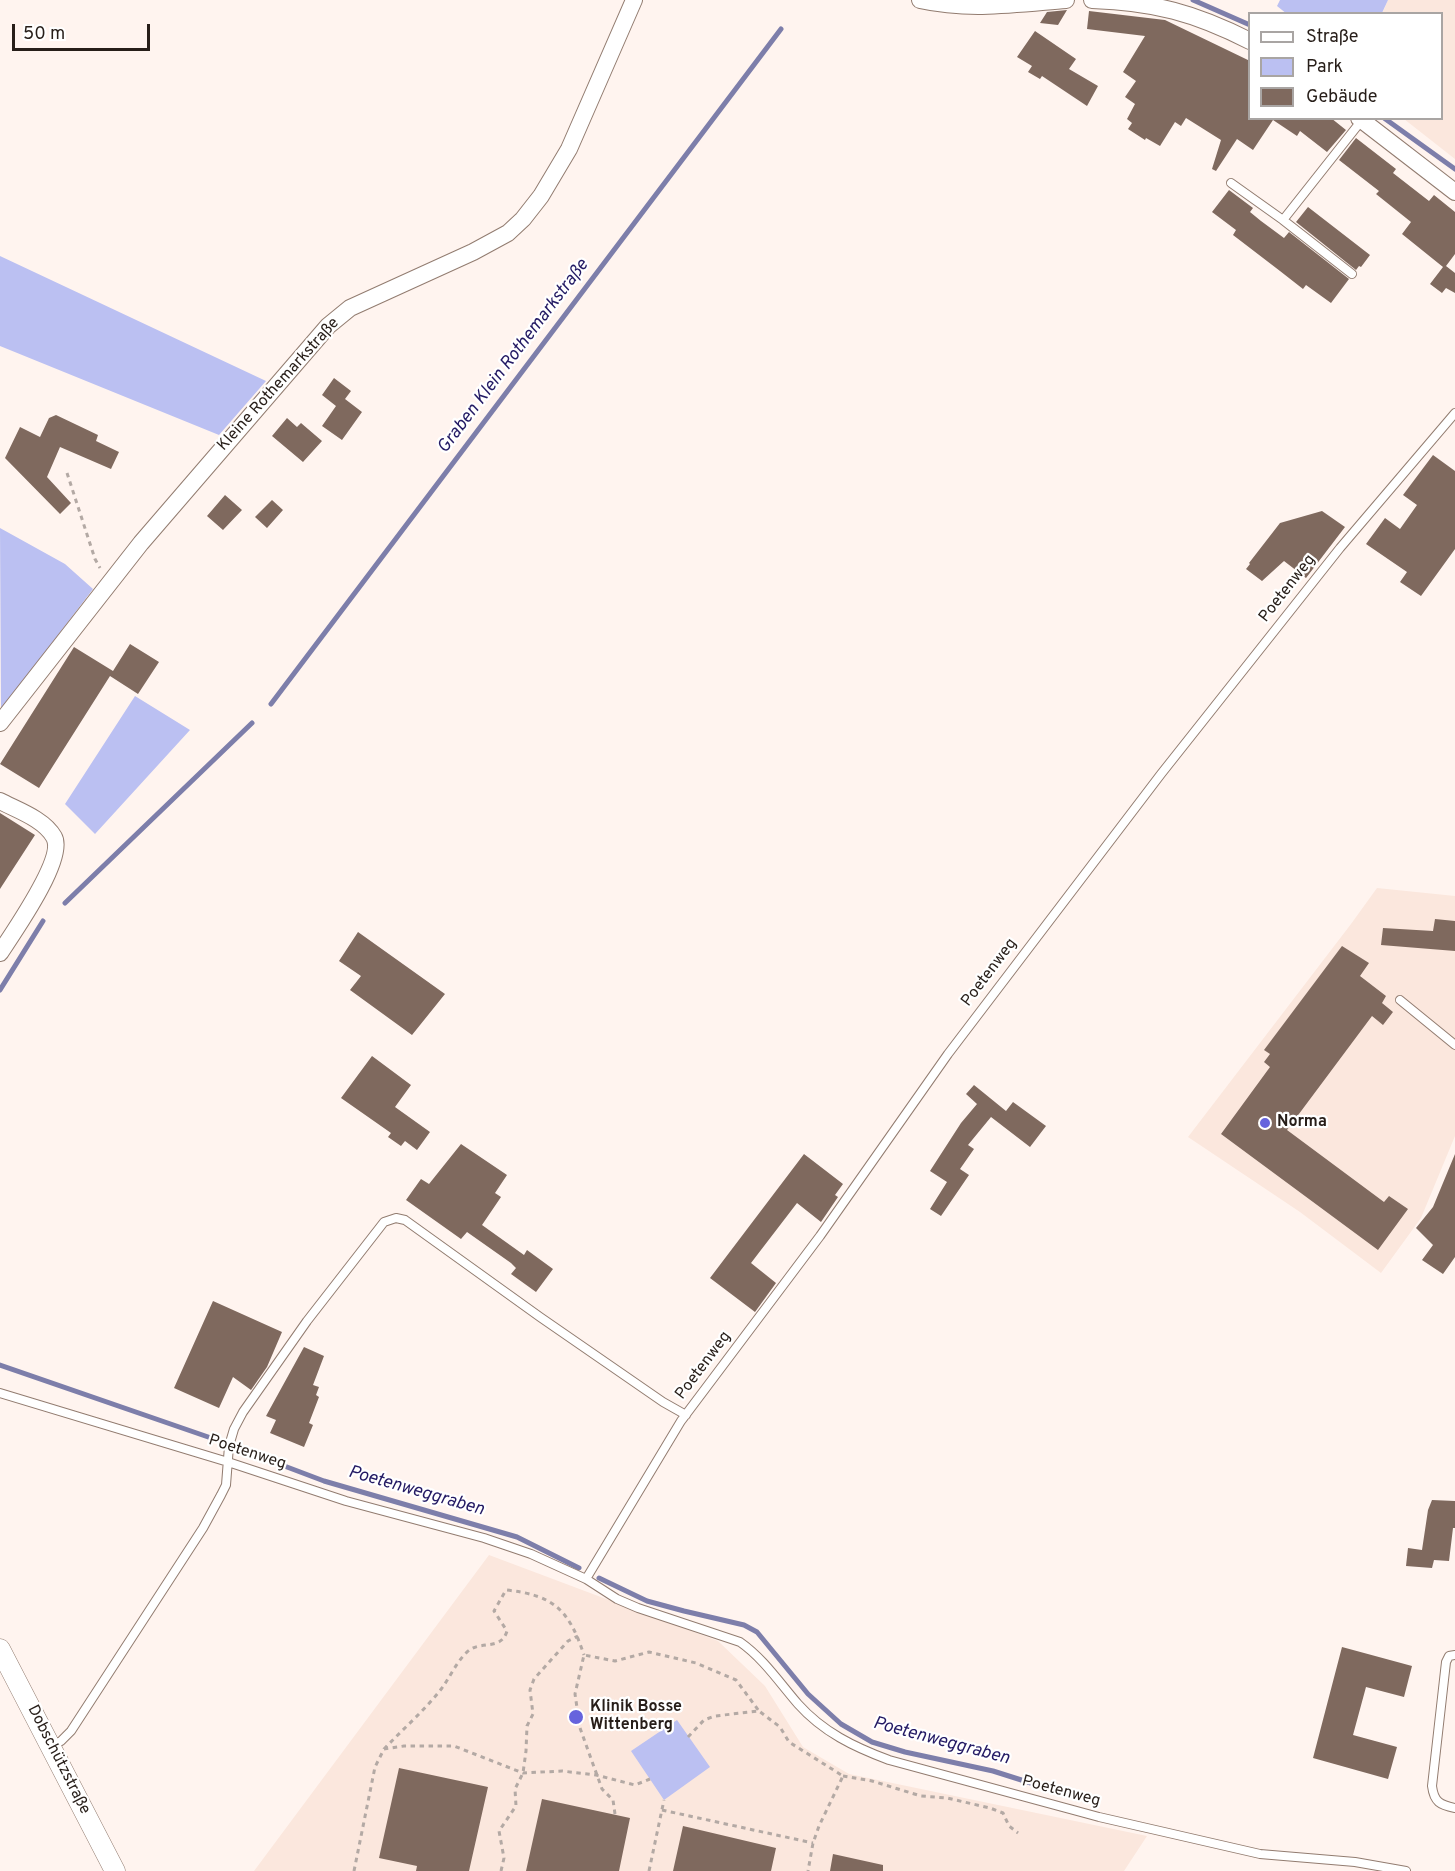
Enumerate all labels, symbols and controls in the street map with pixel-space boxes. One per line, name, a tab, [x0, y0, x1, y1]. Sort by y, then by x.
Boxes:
scale bar	[15, 12, 153, 50]
legend	[1248, 12, 1443, 120]
text: 50 m	[23, 23, 65, 46]
text: Straße	[1306, 26, 1358, 49]
text: Park	[1306, 56, 1343, 79]
text: Gebäude	[1306, 86, 1378, 109]
water label: Graben Klein Rothemarkstraße	[434, 256, 594, 458]
street label: Kleine Rothemarkstraße	[214, 314, 344, 456]
street label: Poetenweg	[1256, 551, 1320, 627]
street label: Poetenweg	[958, 935, 1022, 1011]
place label: Norma	[1277, 1113, 1327, 1133]
marker: Norma	[1258, 1116, 1272, 1130]
street label: Poetenweg	[672, 1328, 736, 1404]
street label: Poetenweg	[206, 1431, 288, 1475]
water label: Poetenweggraben	[346, 1462, 486, 1522]
place label: Klinik Bosse Wittenberg	[590, 1698, 682, 1736]
street label: Dobschützstraße	[22, 1702, 94, 1818]
marker: Klinik Bosse Wittenberg	[567, 1708, 585, 1726]
water label: Poetenweggraben	[870, 1713, 1012, 1771]
street label: Poetenweg	[1020, 1772, 1102, 1812]

